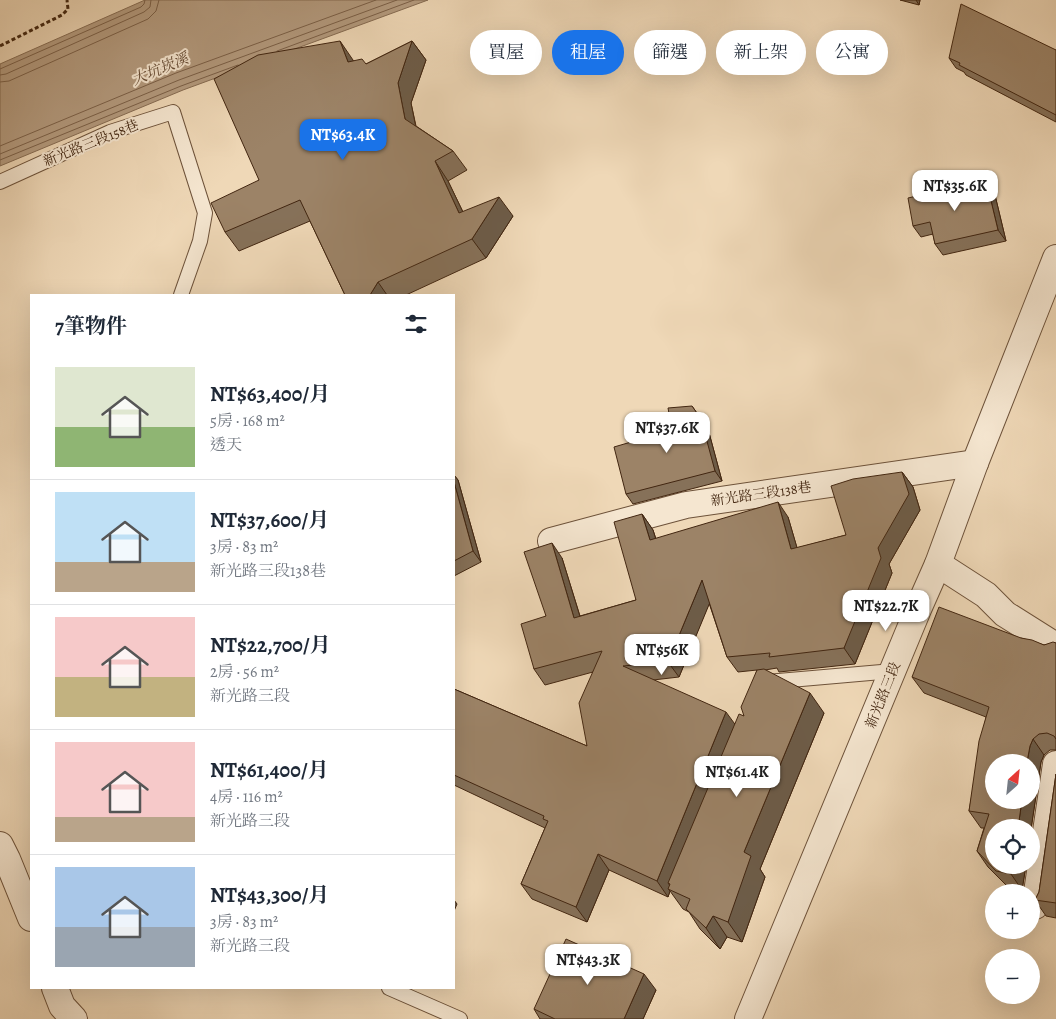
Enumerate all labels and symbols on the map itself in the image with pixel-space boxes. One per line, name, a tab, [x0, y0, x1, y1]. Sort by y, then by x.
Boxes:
water label: 大坑崁溪	[128, 47, 193, 90]
street label: 新光路三段158巷	[40, 115, 142, 171]
pin: NT$63.4K	[291, 119, 395, 161]
pin: NT$35.6K	[903, 170, 1007, 212]
pin: NT$37.6K	[615, 412, 719, 454]
street label: 新光路三段138巷	[709, 478, 813, 510]
pin: NT$22.7K	[834, 590, 938, 632]
pin: NT$56K	[621, 634, 703, 676]
street label: 新光路三段	[861, 659, 905, 731]
north arrow	[985, 754, 1040, 809]
pin: NT$61.4K	[685, 756, 789, 798]
pin: NT$43.3K	[536, 944, 640, 986]

